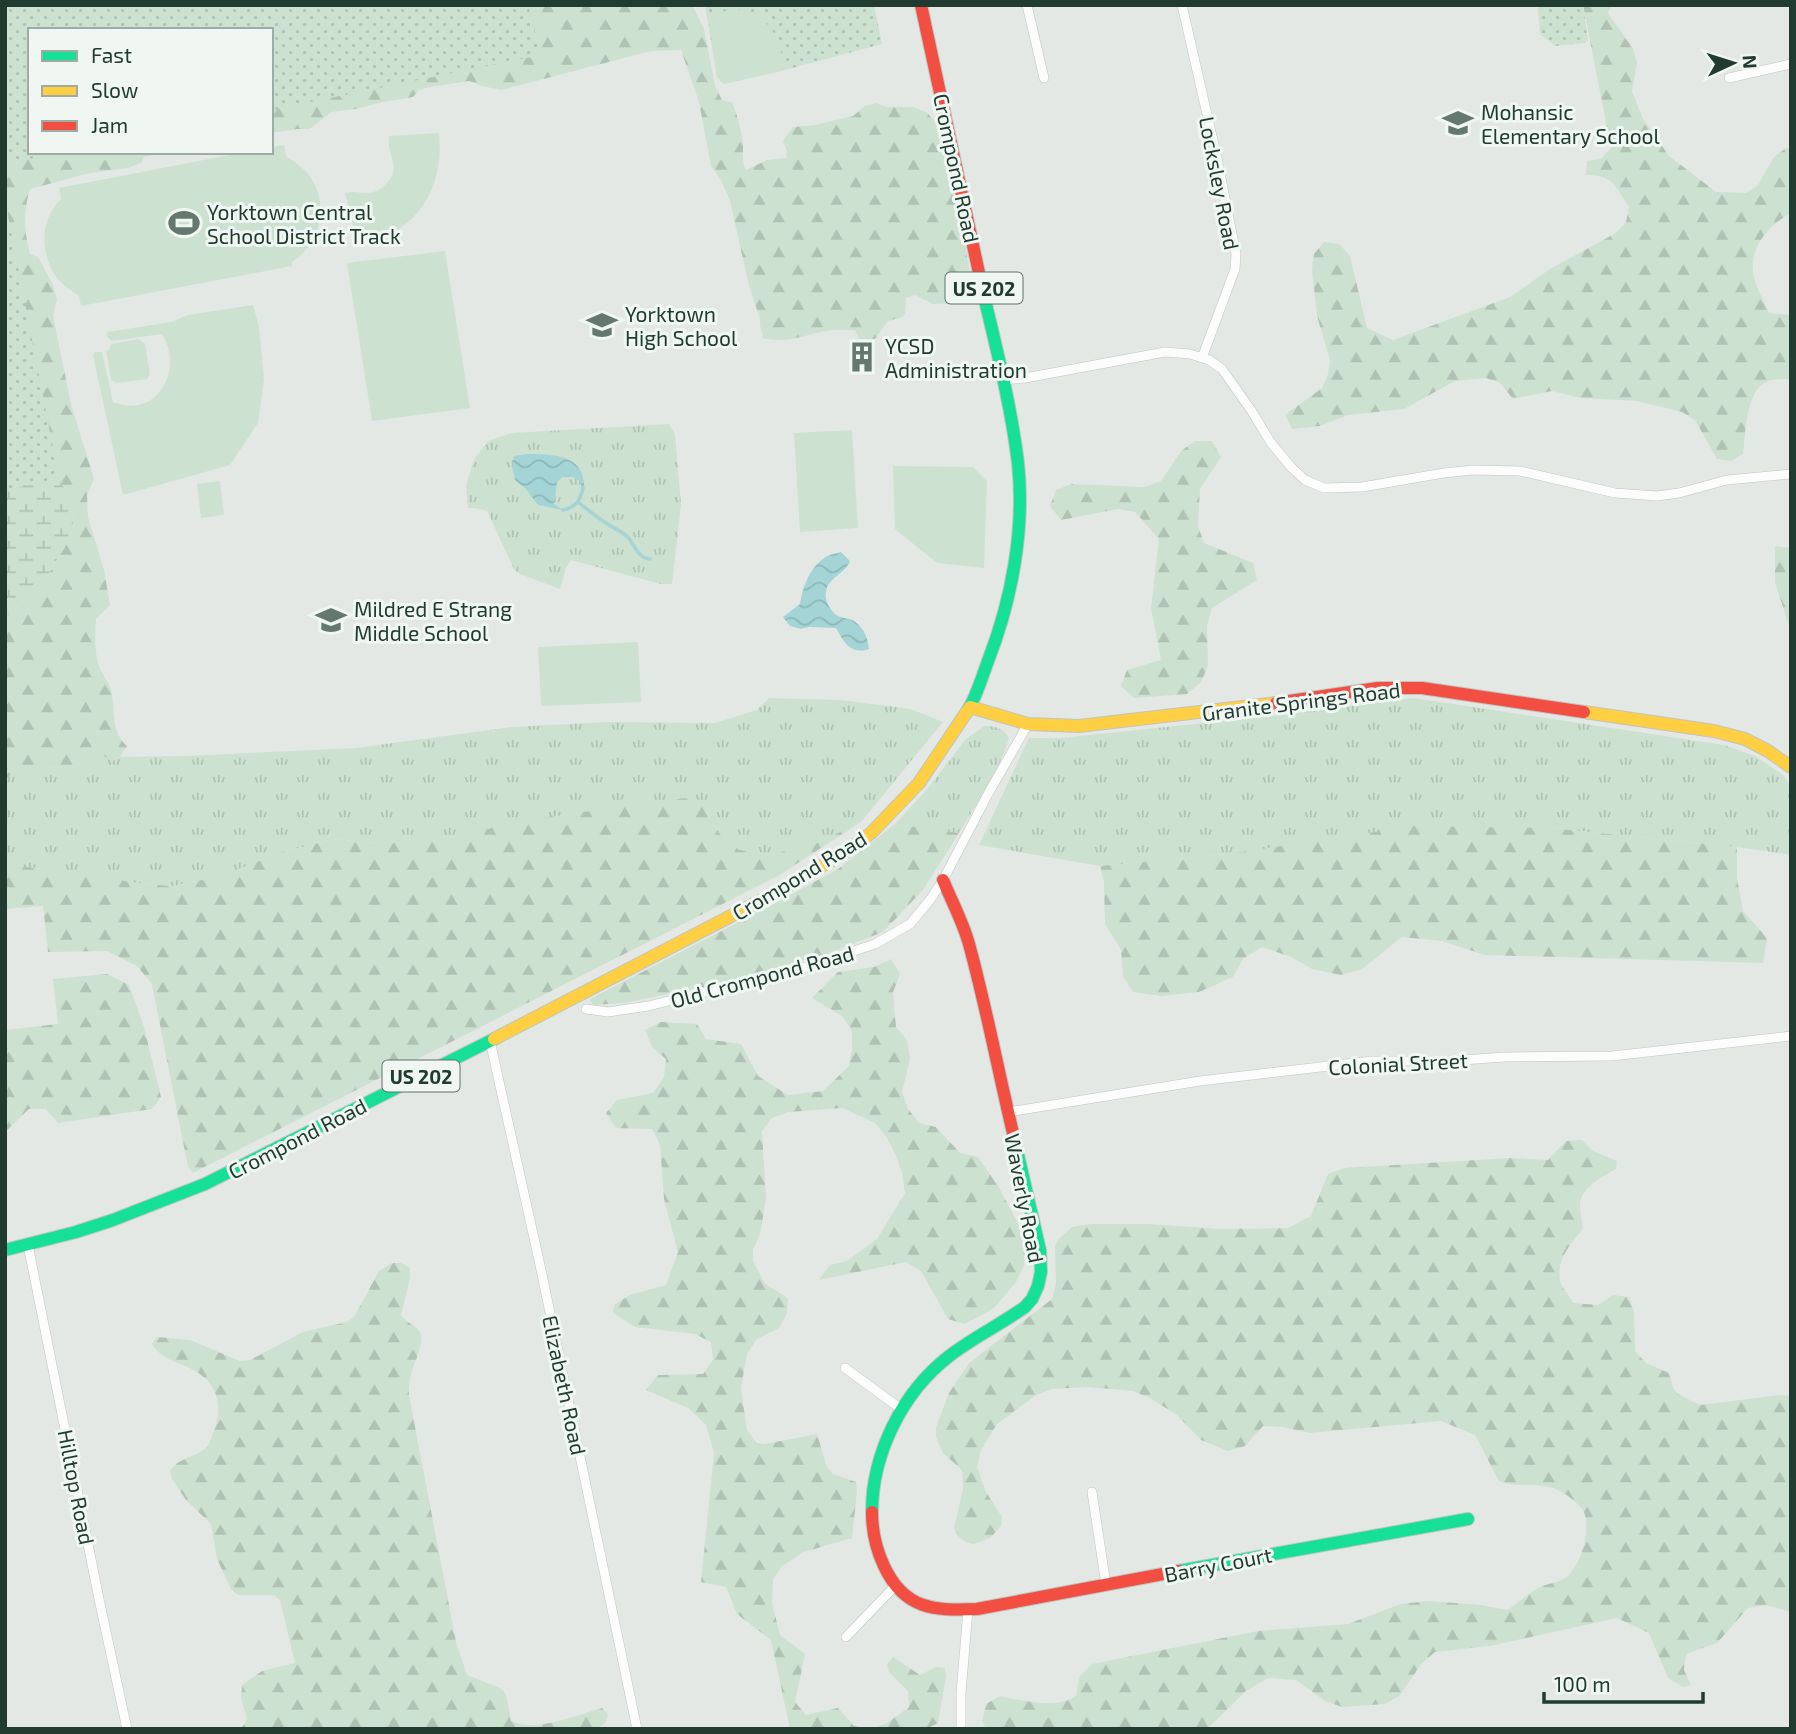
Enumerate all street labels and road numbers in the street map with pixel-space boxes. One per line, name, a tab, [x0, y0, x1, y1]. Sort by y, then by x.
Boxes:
street label: Crompond Road	[929, 91, 985, 245]
street label: Locksley Road	[1195, 114, 1245, 252]
road number: US 202	[946, 272, 1023, 304]
street label: Granite Springs Road	[1200, 676, 1402, 726]
street label: Crompond Road	[727, 825, 871, 925]
street label: Old Crompond Road	[668, 939, 856, 1013]
street label: Colonial Street	[1328, 1047, 1468, 1079]
road number: US 202	[382, 1060, 460, 1092]
street label: Crompond Road	[224, 1092, 370, 1184]
street label: Waverly Road	[1000, 1131, 1050, 1265]
street label: Elizabeth Road	[538, 1313, 592, 1457]
street label: Hilltop Road	[54, 1427, 100, 1547]
street label: Barry Court	[1162, 1541, 1274, 1587]

